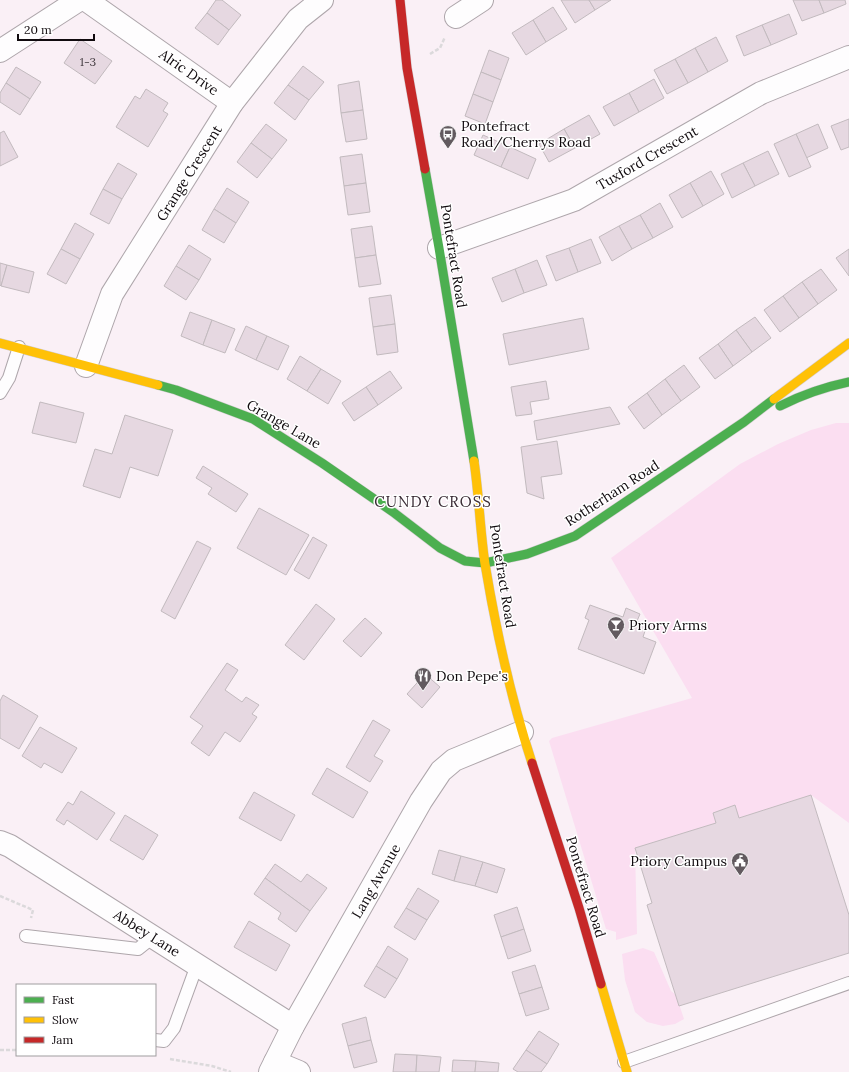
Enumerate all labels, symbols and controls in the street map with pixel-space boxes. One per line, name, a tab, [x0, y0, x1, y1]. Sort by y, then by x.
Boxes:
scale bar	[18, 16, 94, 42]
text: 20 m	[24, 22, 52, 37]
street label: Alric Drive	[155, 44, 223, 99]
house number: 1-3	[80, 54, 97, 69]
place label: Pontefract Road/Cherrys Road	[461, 117, 591, 151]
street label: Grange Crescent	[152, 121, 226, 224]
street label: Tuxford Crescent	[593, 121, 701, 194]
bus stop icon: Pontefract Road/Cherrys Road	[438, 124, 458, 149]
street label: Pontefract Road	[437, 203, 471, 309]
street label: Grange Lane	[244, 395, 325, 453]
street label: Rotherham Road	[562, 456, 662, 530]
district label: CUNDY CROSS	[374, 492, 492, 511]
street label: Pontefract Road	[486, 523, 520, 629]
bar icon: Priory Arms	[606, 615, 626, 640]
place label: Priory Arms	[629, 616, 707, 634]
restaurant icon: Don Pepe's	[413, 666, 433, 691]
place label: Don Pepe's	[436, 667, 508, 685]
street label: Pontefract Road	[562, 834, 610, 940]
street label: Lang Avenue	[347, 840, 405, 921]
public building icon: Priory Campus	[730, 851, 750, 876]
place label: Priory Campus	[630, 852, 727, 870]
street label: Abbey Lane	[109, 905, 184, 961]
legend	[16, 984, 156, 1056]
text: Fast	[52, 992, 75, 1007]
text: Slow	[52, 1012, 79, 1027]
text: Jam	[51, 1032, 73, 1047]

